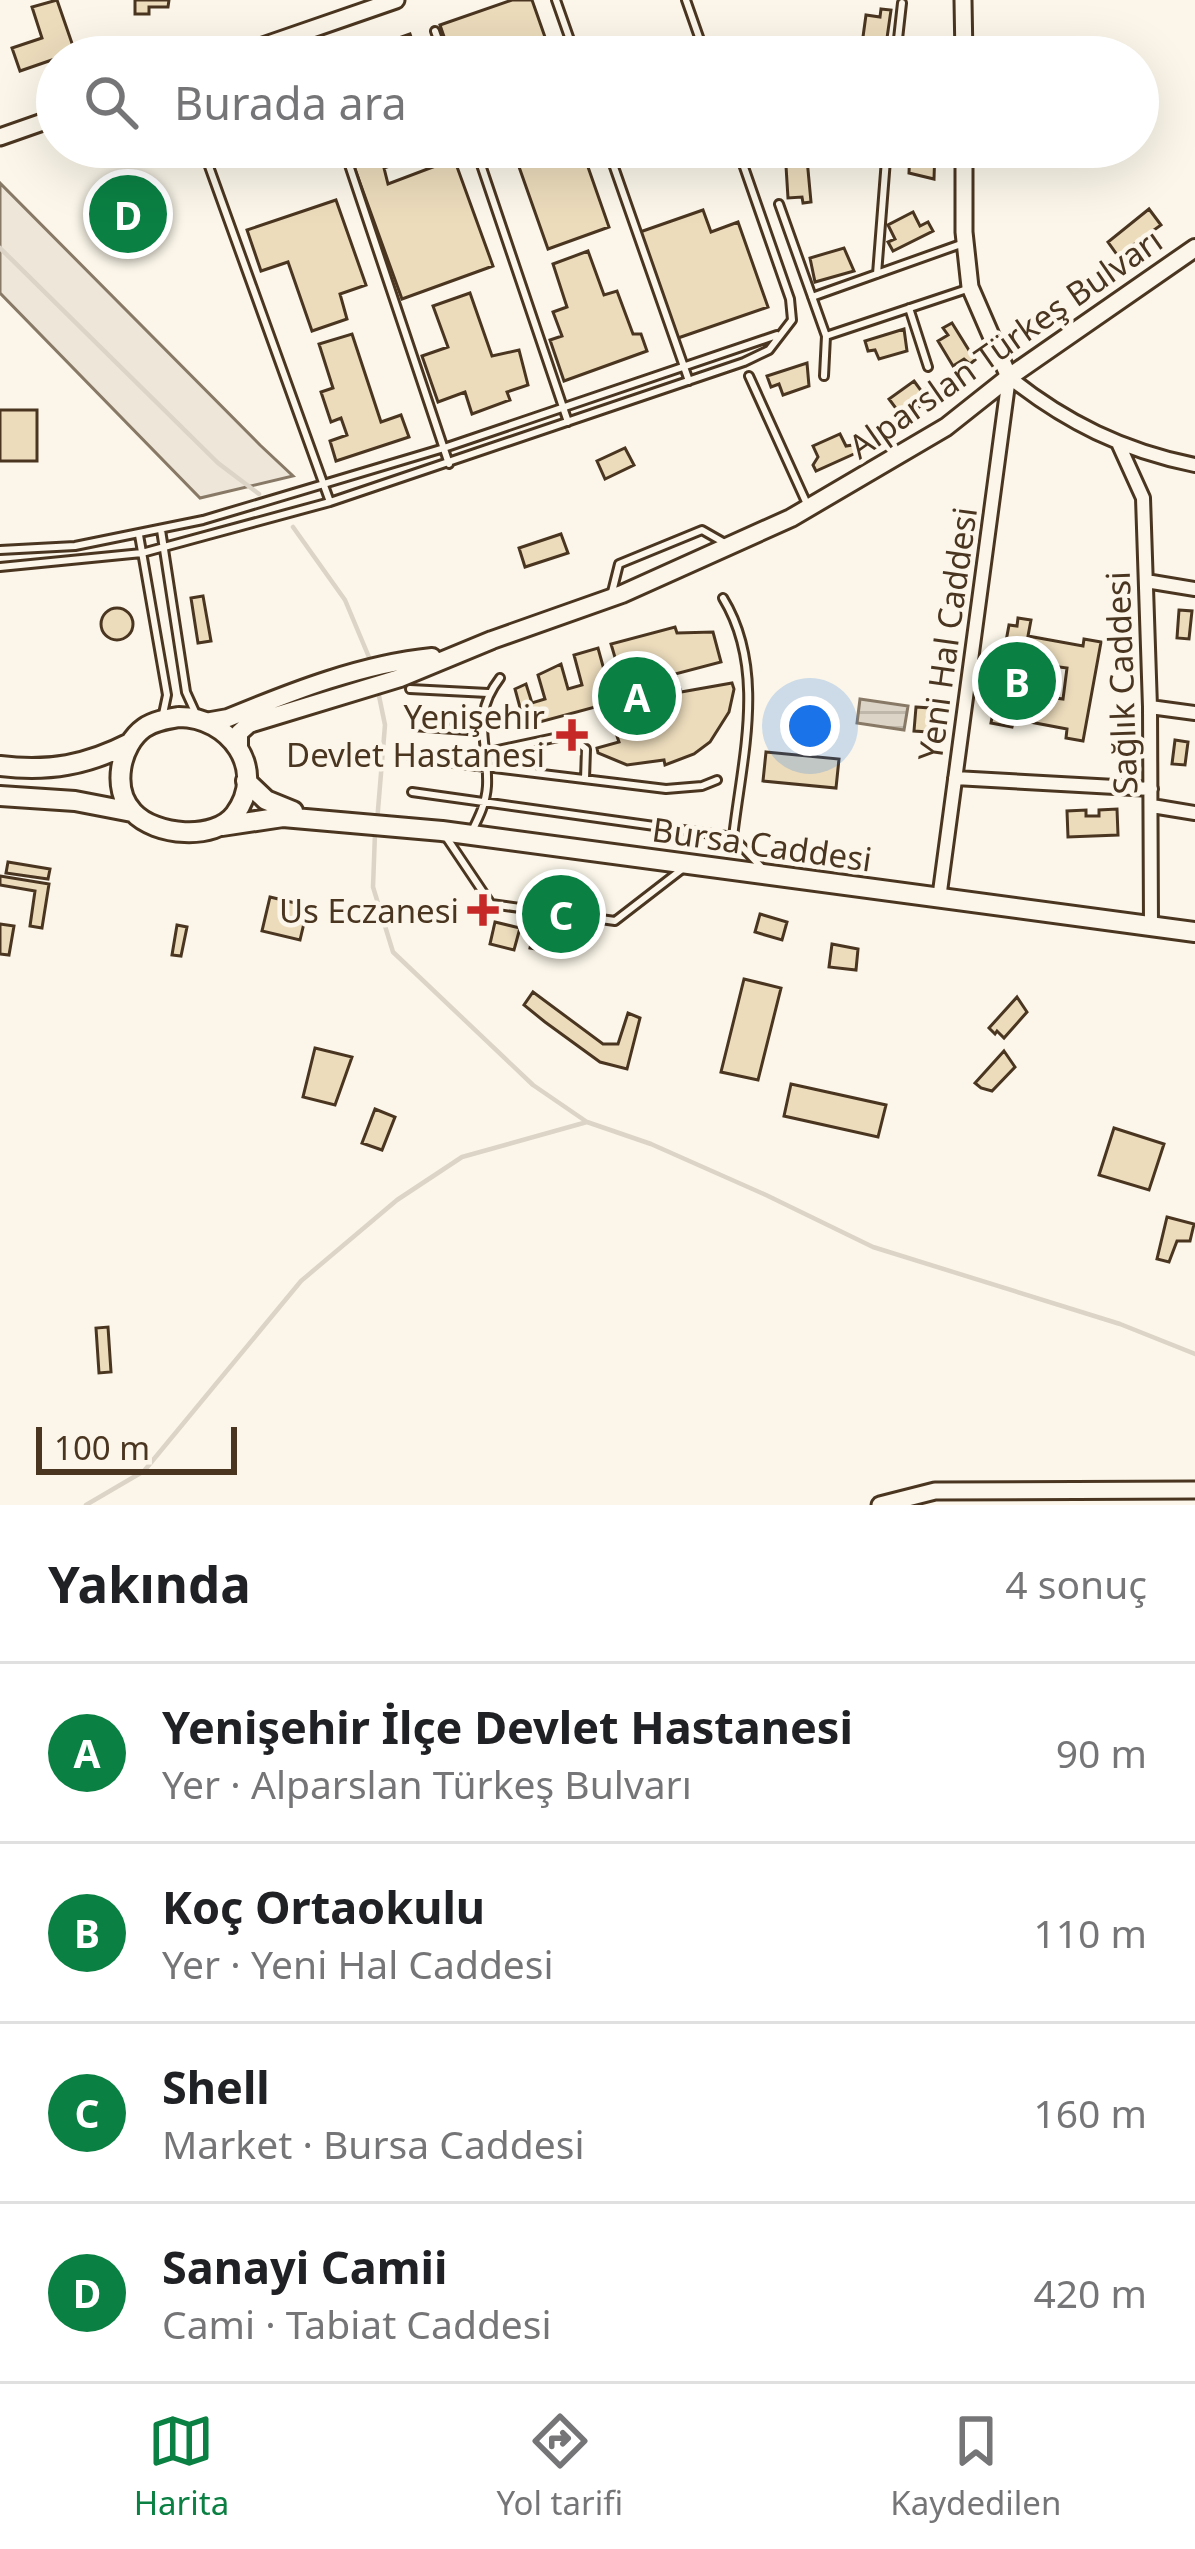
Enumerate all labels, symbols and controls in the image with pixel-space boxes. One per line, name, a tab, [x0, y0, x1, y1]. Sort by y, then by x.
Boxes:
search box	[36, 36, 1159, 168]
icon: search	[78, 69, 144, 135]
text: Burada ara	[174, 72, 407, 133]
pin: D	[89, 169, 167, 259]
street label: Alparslan Türkeş Bulvarı	[839, 218, 1171, 468]
street label: Yeni Hal Caddesi	[907, 504, 987, 764]
street label: Sağlık Caddesi	[1095, 571, 1147, 795]
pin: B	[978, 636, 1056, 726]
pin: A	[598, 651, 676, 741]
place label: Yenişehir Devlet Hastanesi	[286, 694, 545, 777]
your location	[780, 696, 840, 756]
marker: Yenişehir Devlet Hastanesi	[556, 719, 588, 751]
street label: Bursa Caddesi	[649, 806, 875, 882]
pin: C	[522, 869, 600, 959]
place label: Us Eczanesi	[279, 888, 459, 933]
marker: Us Eczanesi	[470, 897, 496, 923]
scale bar	[36, 1421, 237, 1474]
text: 100 m	[54, 1425, 150, 1470]
text: Yakında	[48, 1548, 251, 1618]
text: 4 sonuç	[1005, 1557, 1147, 1610]
text: Yenişehir İlçe Devlet Hastanesi	[162, 1696, 853, 1757]
text: A	[74, 1726, 101, 1779]
text: 90 m	[1056, 1726, 1147, 1779]
text: Yer · Alparslan Türkeş Bulvarı	[162, 1757, 692, 1810]
text: Koç Ortaokulu	[162, 1876, 485, 1937]
text: B	[74, 1906, 100, 1959]
text: 110 m	[1033, 1906, 1147, 1959]
text: Yer · Yeni Hal Caddesi	[162, 1937, 554, 1990]
text: Shell	[162, 2056, 270, 2117]
text: C	[74, 2086, 100, 2139]
text: 160 m	[1033, 2086, 1147, 2139]
text: Market · Bursa Caddesi	[162, 2117, 585, 2170]
text: Sanayi Camii	[162, 2236, 447, 2297]
text: D	[73, 2266, 101, 2319]
text: 420 m	[1033, 2266, 1147, 2319]
text: Cami · Tabiat Caddesi	[162, 2297, 552, 2350]
tab: Harita	[134, 2408, 229, 2525]
tab: Yol tarifi	[496, 2408, 623, 2525]
tab: Kaydedilen	[890, 2408, 1061, 2525]

